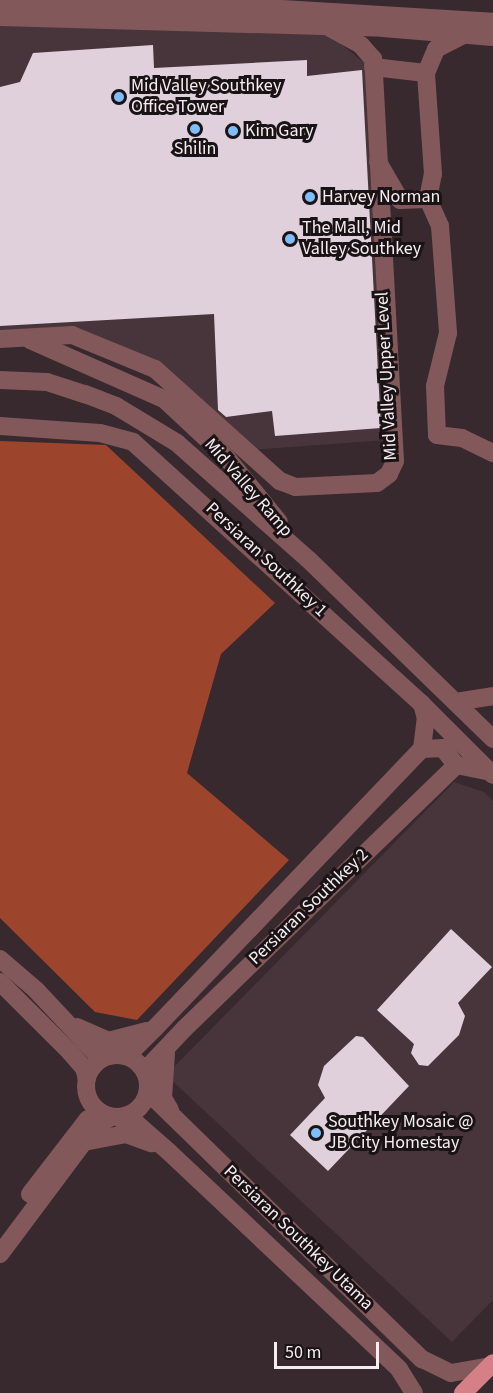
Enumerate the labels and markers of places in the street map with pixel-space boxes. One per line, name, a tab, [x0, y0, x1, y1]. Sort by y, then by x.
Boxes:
place label: Mid Valley Southkey Office Tower	[131, 76, 281, 118]
marker: Mid Valley Southkey Office Tower	[112, 90, 126, 104]
place label: Kim Gary	[245, 120, 314, 142]
marker: Shilin	[188, 122, 202, 136]
marker: Kim Gary	[226, 124, 240, 138]
place label: Shilin	[174, 138, 216, 160]
place label: Harvey Norman	[322, 186, 440, 208]
marker: Harvey Norman	[303, 190, 317, 204]
place label: The Mall, Mid Valley Southkey	[302, 218, 421, 260]
marker: The Mall, Mid Valley Southkey	[283, 232, 297, 246]
place label: Southkey Mosaic @ JB City Homestay	[328, 1112, 474, 1154]
marker: Southkey Mosaic @ JB City Homestay	[309, 1126, 323, 1140]

